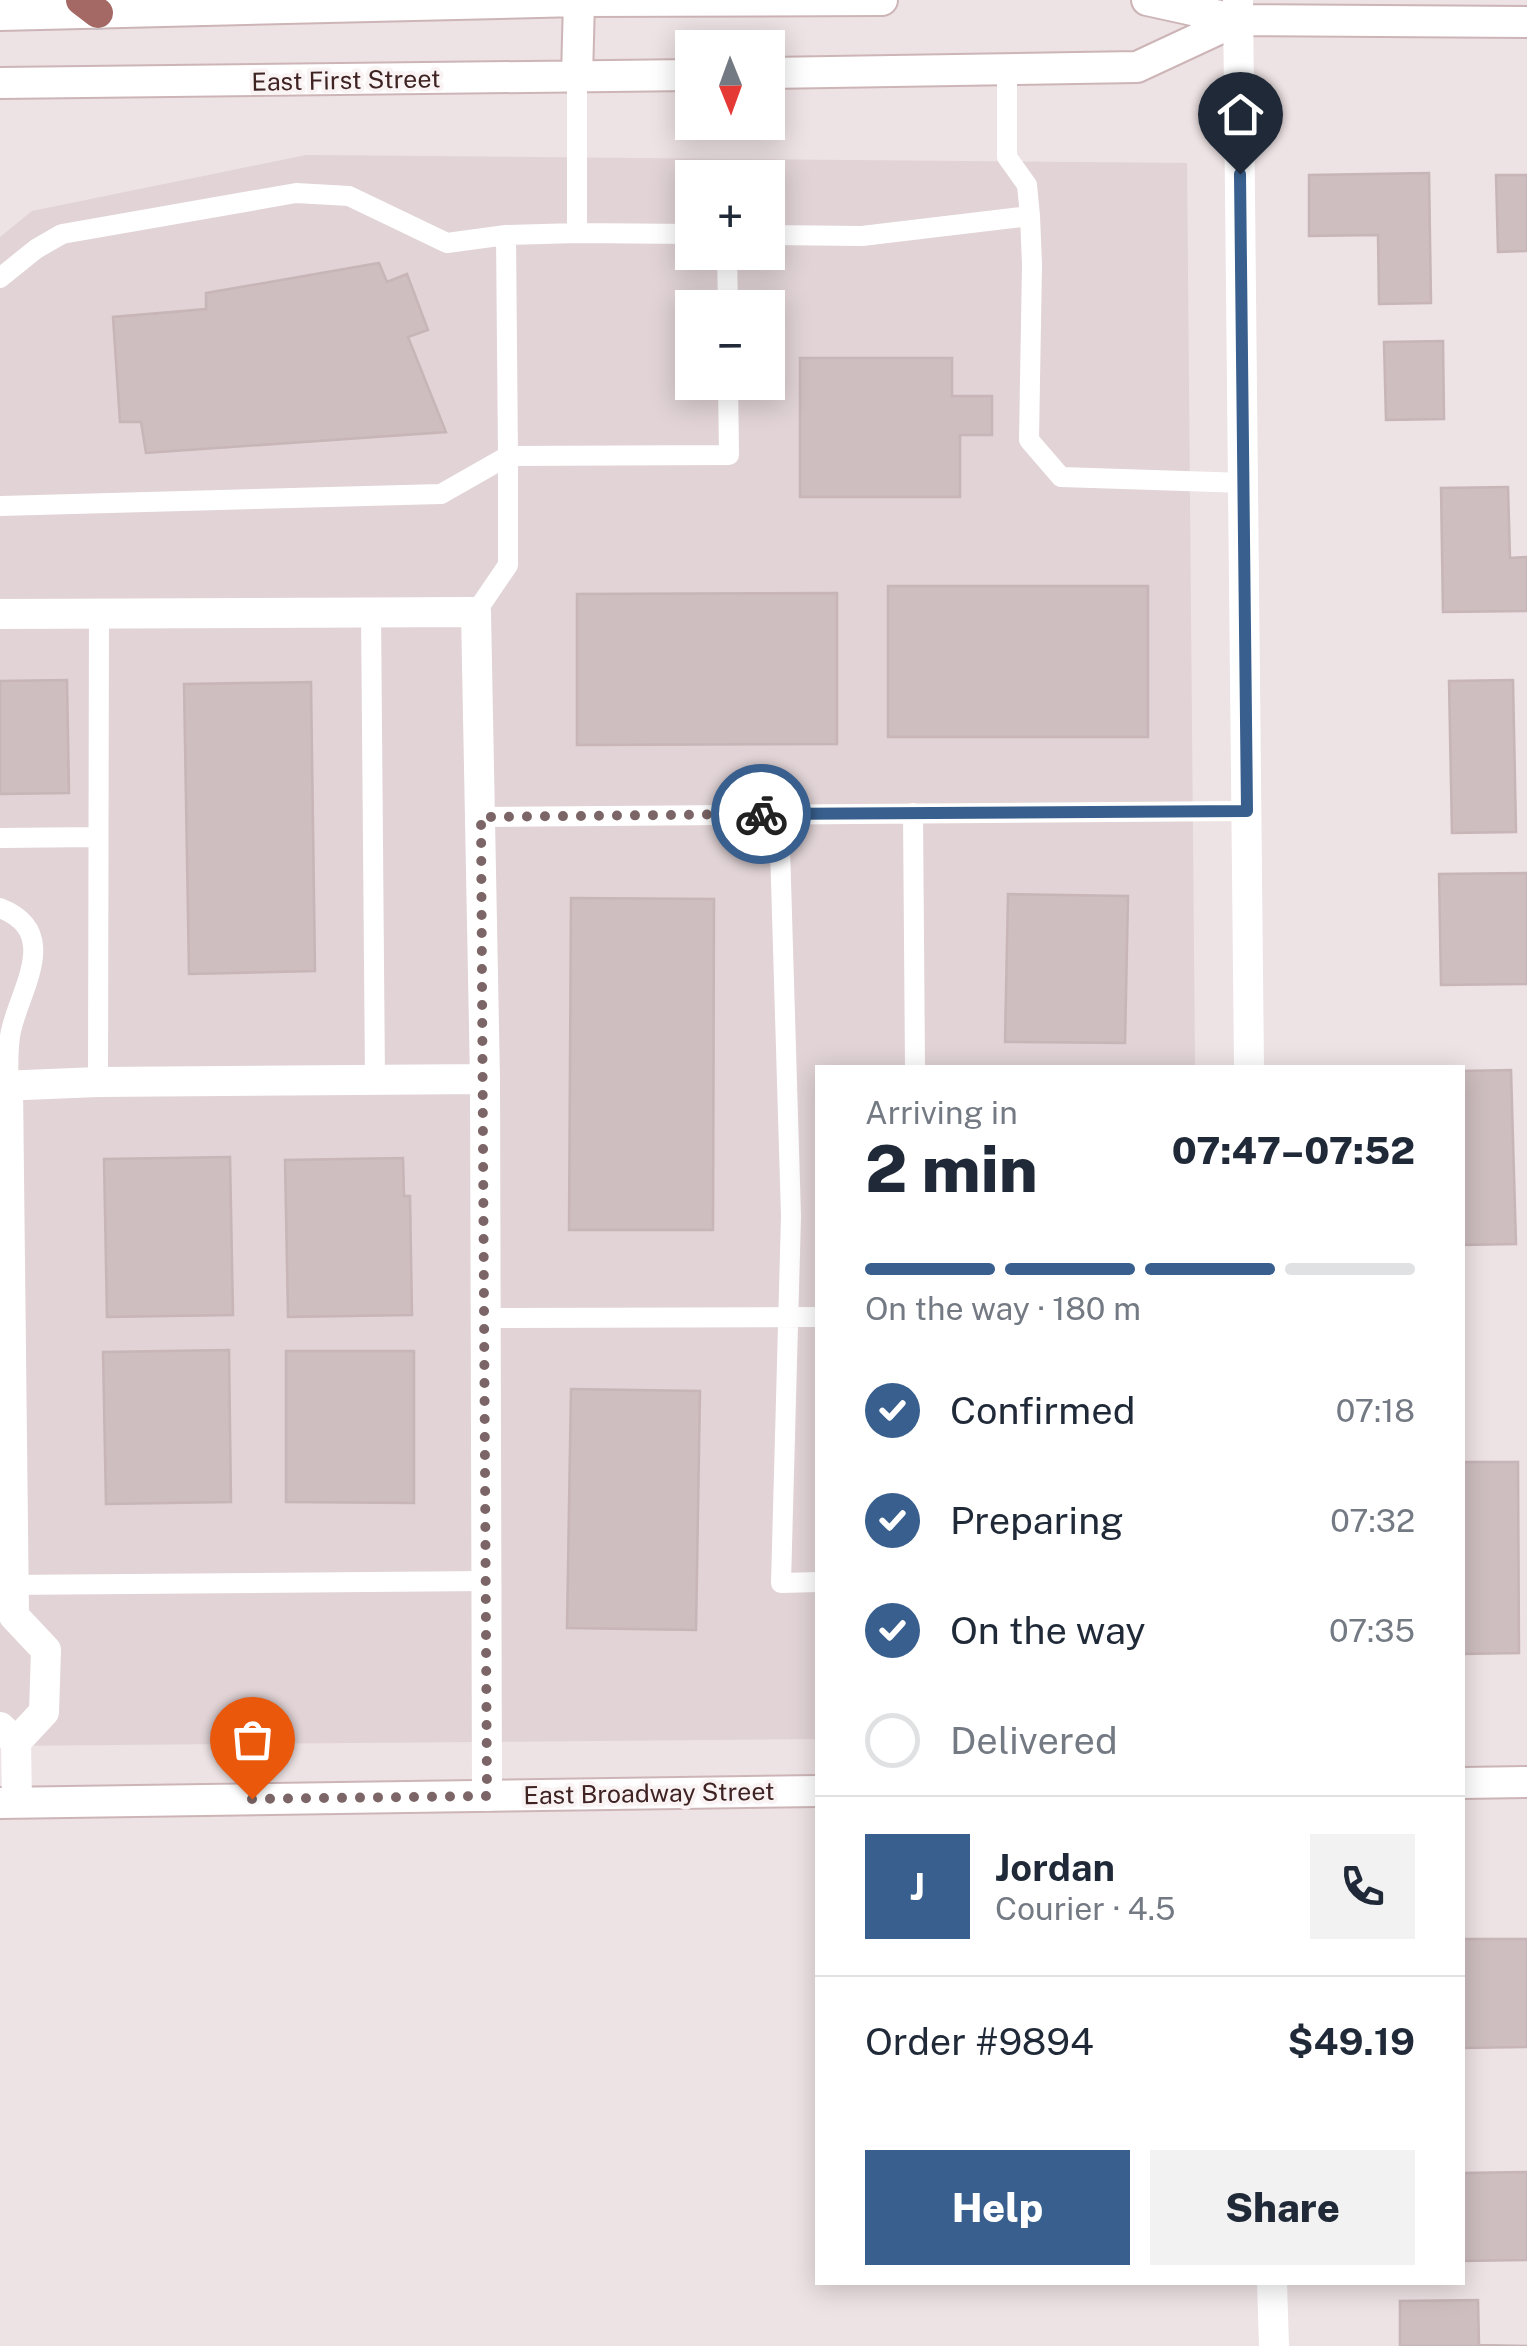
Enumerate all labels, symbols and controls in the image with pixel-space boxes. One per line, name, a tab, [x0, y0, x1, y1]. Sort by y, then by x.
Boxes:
north arrow	[675, 30, 785, 140]
map controls	[675, 30, 785, 400]
street label: East First Street	[251, 63, 441, 97]
pin	[1198, 72, 1283, 175]
icon: home	[1213, 87, 1268, 142]
button: +	[675, 160, 785, 270]
button: −	[675, 290, 785, 400]
courier	[711, 764, 811, 864]
icon: bike	[734, 787, 789, 842]
text: Arriving in	[865, 1094, 1018, 1131]
text: 07:47–07:52	[1172, 1128, 1415, 1173]
text: 2 min	[865, 1130, 1038, 1207]
text: On the way · 180 m	[865, 1290, 1141, 1327]
icon: check	[865, 1383, 920, 1438]
text: Confirmed	[950, 1388, 1135, 1433]
text: 07:18	[1336, 1392, 1415, 1429]
icon: check	[865, 1493, 920, 1548]
text: Preparing	[950, 1498, 1124, 1543]
text: 07:32	[1330, 1502, 1415, 1539]
icon: check	[865, 1603, 920, 1658]
text: On the way	[950, 1608, 1146, 1653]
text: 07:35	[1329, 1612, 1415, 1649]
pin	[210, 1697, 295, 1800]
icon: bag	[225, 1712, 280, 1767]
text: Delivered	[950, 1718, 1118, 1763]
street label: East Broadway Street	[523, 1776, 775, 1810]
button: phone	[1310, 1834, 1415, 1939]
text: Jordan	[995, 1845, 1115, 1890]
text: J	[910, 1864, 925, 1909]
text: Courier · 4.5	[995, 1890, 1175, 1927]
text: Order #9894	[865, 2019, 1094, 2064]
text: $49.19	[1288, 2019, 1415, 2064]
button: Help	[865, 2150, 1130, 2265]
button: Share	[1150, 2150, 1415, 2265]

